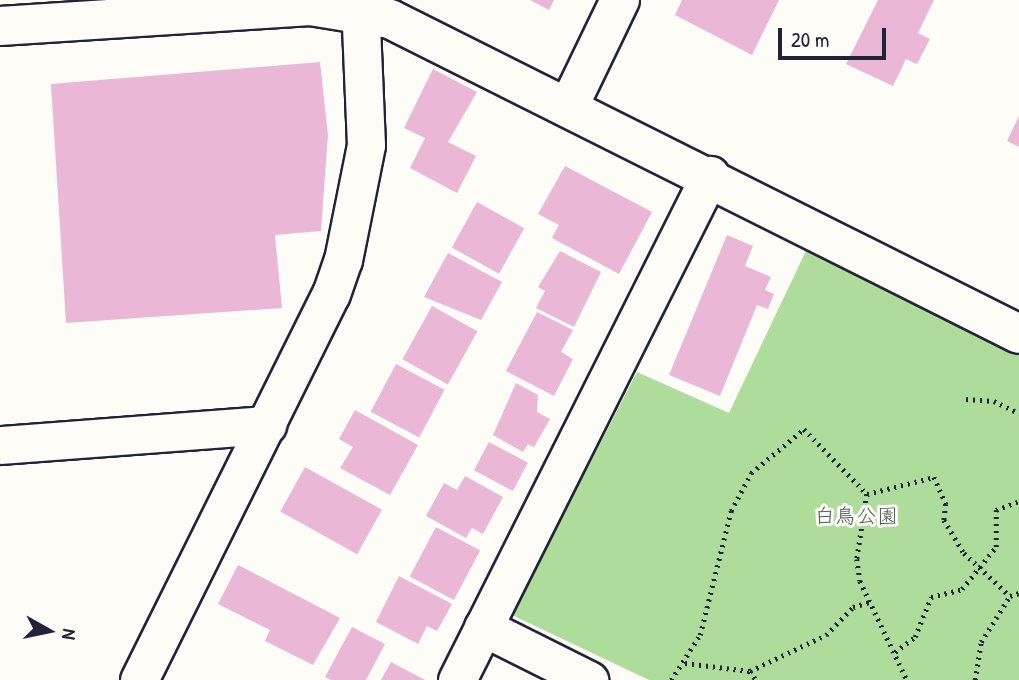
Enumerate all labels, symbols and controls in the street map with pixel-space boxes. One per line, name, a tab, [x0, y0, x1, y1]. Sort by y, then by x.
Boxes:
scale bar	[781, 14, 890, 58]
text: 20 m	[791, 25, 829, 54]
park label: 白鳥公園	[814, 503, 898, 529]
north arrow	[14, 596, 84, 666]
text: N	[56, 627, 83, 641]

